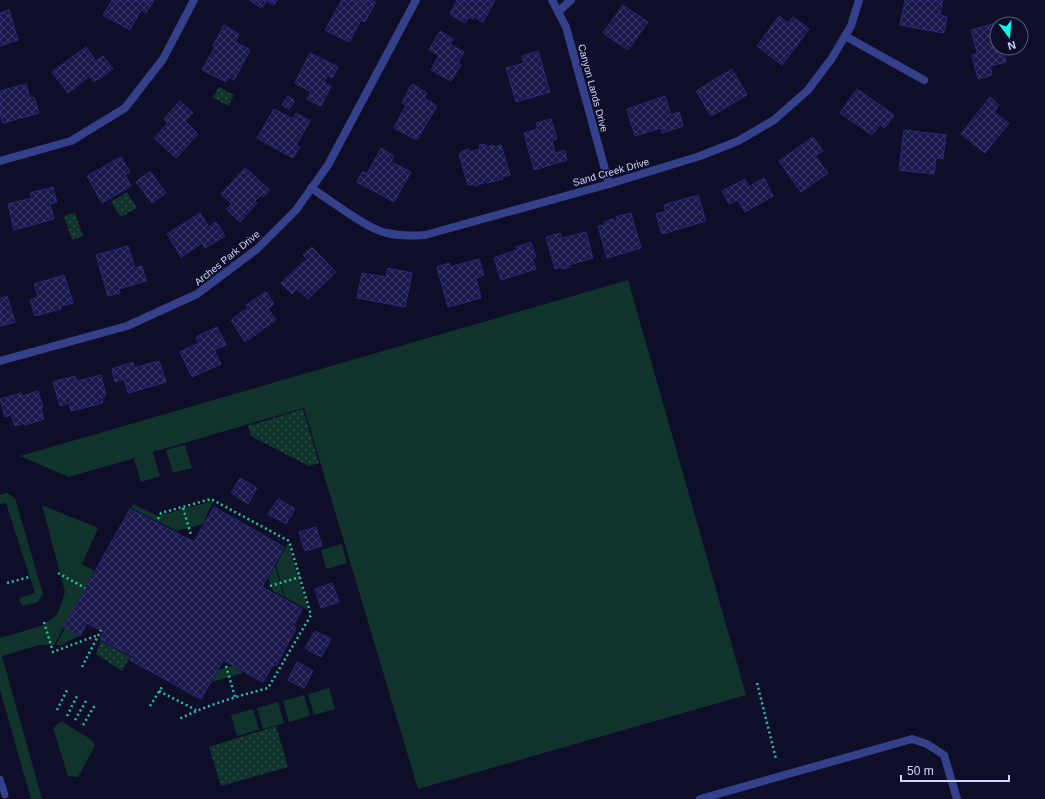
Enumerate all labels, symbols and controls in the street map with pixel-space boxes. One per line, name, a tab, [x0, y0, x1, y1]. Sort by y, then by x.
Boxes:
north arrow	[989, 16, 1029, 56]
text: N	[1006, 39, 1017, 52]
street label: Canyon Lands Drive	[576, 43, 610, 134]
street label: Sand Creek Drive	[572, 156, 651, 188]
street label: Arches Park Drive	[192, 228, 262, 288]
scale bar	[901, 757, 1009, 783]
text: 50 m	[907, 764, 934, 778]

